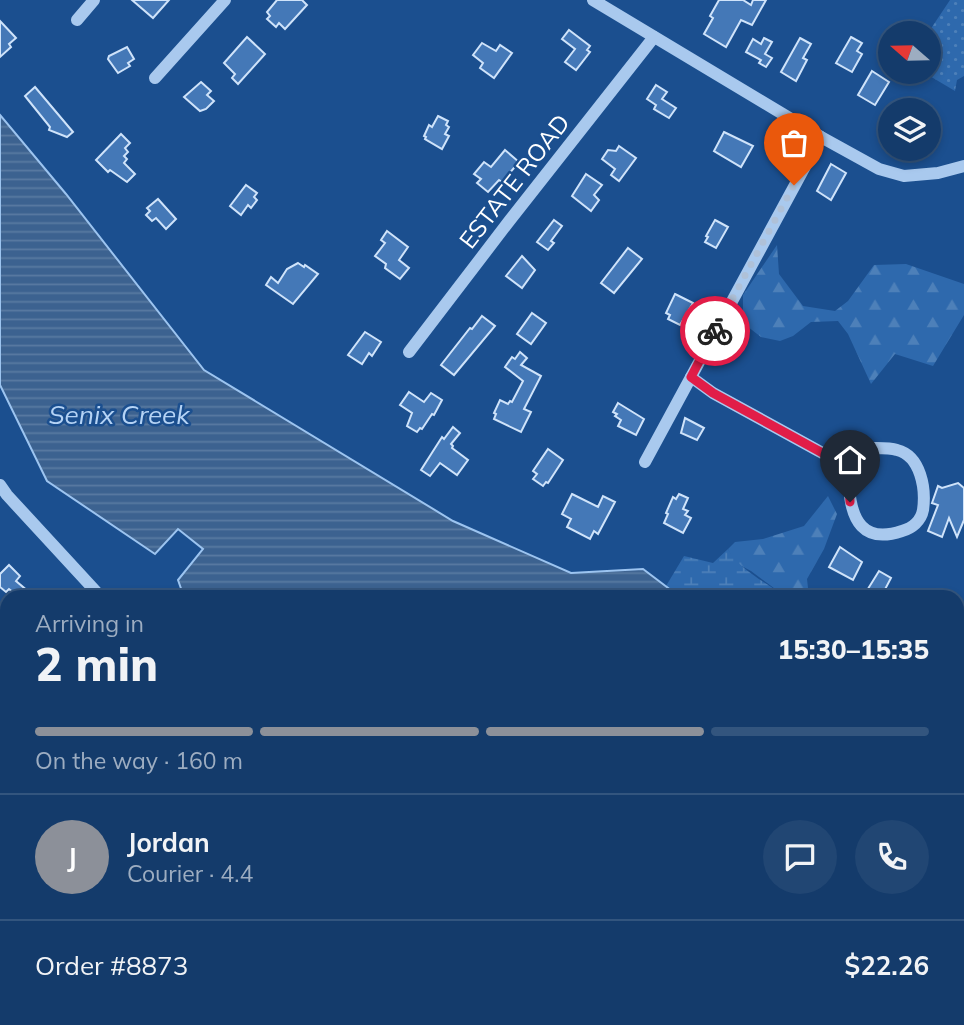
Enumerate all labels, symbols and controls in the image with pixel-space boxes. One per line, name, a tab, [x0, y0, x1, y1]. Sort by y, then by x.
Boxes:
north arrow	[878, 21, 942, 84]
map controls	[878, 21, 941, 161]
button: layers	[878, 98, 941, 161]
street label: ESTATE ROAD	[452, 108, 576, 254]
pin	[764, 113, 824, 185]
icon: bag	[775, 124, 813, 162]
courier	[680, 296, 750, 366]
icon: bike	[696, 312, 734, 350]
water label: Senix Creek	[48, 398, 190, 431]
pin	[820, 430, 880, 502]
icon: home	[831, 441, 869, 479]
text: Arriving in	[35, 609, 144, 638]
text: 15:30–15:35	[778, 633, 929, 666]
text: 2 min	[35, 635, 158, 693]
text: On the way · 160 m	[35, 746, 243, 775]
button: chat	[763, 820, 837, 894]
button: phone	[855, 820, 929, 894]
text: Jordan	[127, 826, 210, 859]
text: J	[67, 841, 77, 874]
text: Courier · 4.4	[127, 859, 253, 888]
text: Order #8873	[35, 949, 188, 982]
text: $22.26	[845, 949, 929, 982]

